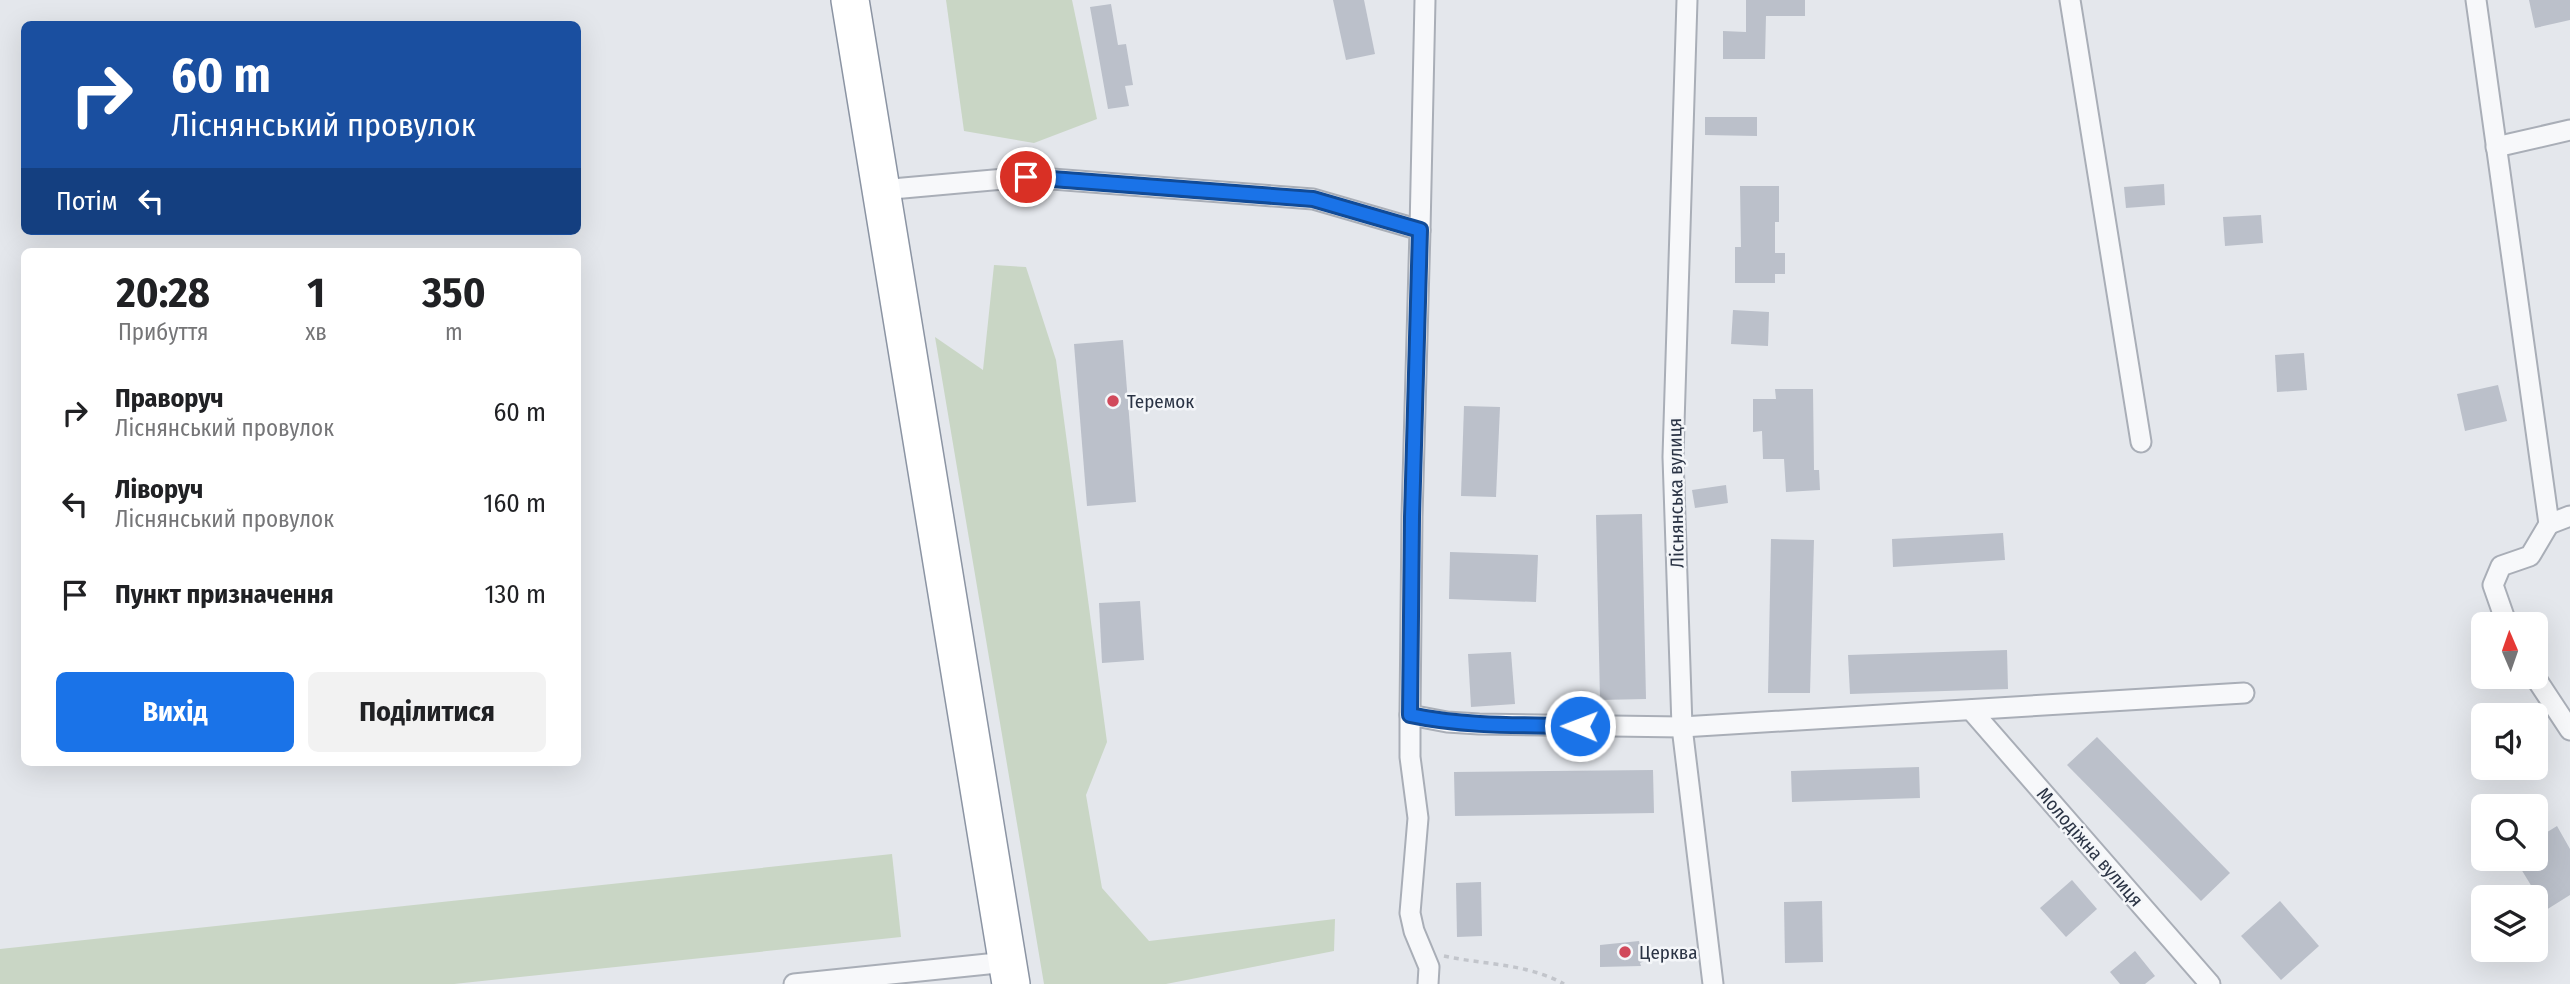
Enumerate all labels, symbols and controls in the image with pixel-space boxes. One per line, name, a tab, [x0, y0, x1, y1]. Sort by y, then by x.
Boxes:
text: 60 m	[171, 46, 271, 105]
icon: right	[56, 49, 147, 140]
text: Ліснянський провулок	[171, 106, 476, 144]
pin	[996, 147, 1056, 207]
icon: arrive	[1007, 158, 1045, 196]
icon: left	[132, 182, 170, 220]
text: Потім	[56, 186, 118, 217]
text: 20:28	[116, 268, 210, 318]
text: 1	[307, 268, 325, 318]
text: 350	[422, 268, 486, 318]
text: Прибуття	[118, 318, 208, 346]
text: хв	[305, 318, 327, 346]
text: m	[445, 318, 463, 346]
text: Праворуч	[115, 383, 224, 414]
place label: Теремок	[1127, 390, 1194, 413]
marker: Теремок	[1105, 393, 1121, 409]
icon: right	[56, 394, 94, 432]
text: 60 m	[493, 397, 546, 428]
text: Ліснянський провулок	[115, 414, 334, 442]
street label: Ліснянська вулиця	[1663, 418, 1689, 568]
text: Ліворуч	[115, 474, 203, 505]
icon: left	[56, 485, 94, 523]
text: 160 m	[483, 488, 546, 519]
text: Ліснянський провулок	[115, 505, 334, 533]
icon: arrive	[56, 576, 94, 614]
text: Пункт призначення	[115, 579, 334, 610]
text: 130 m	[484, 579, 546, 610]
north arrow	[2471, 612, 2548, 690]
map controls	[2471, 612, 2548, 962]
button: Вихід	[56, 672, 294, 752]
button: Поділитися	[308, 672, 546, 752]
position arrow	[1543, 689, 1617, 763]
button: sound	[2471, 703, 2548, 780]
street label: Молодіжна вулиця	[2032, 783, 2148, 911]
button: search	[2471, 794, 2548, 871]
button: layers	[2471, 885, 2548, 962]
place label: Церква	[1639, 941, 1698, 964]
marker: Церква	[1617, 944, 1633, 960]

